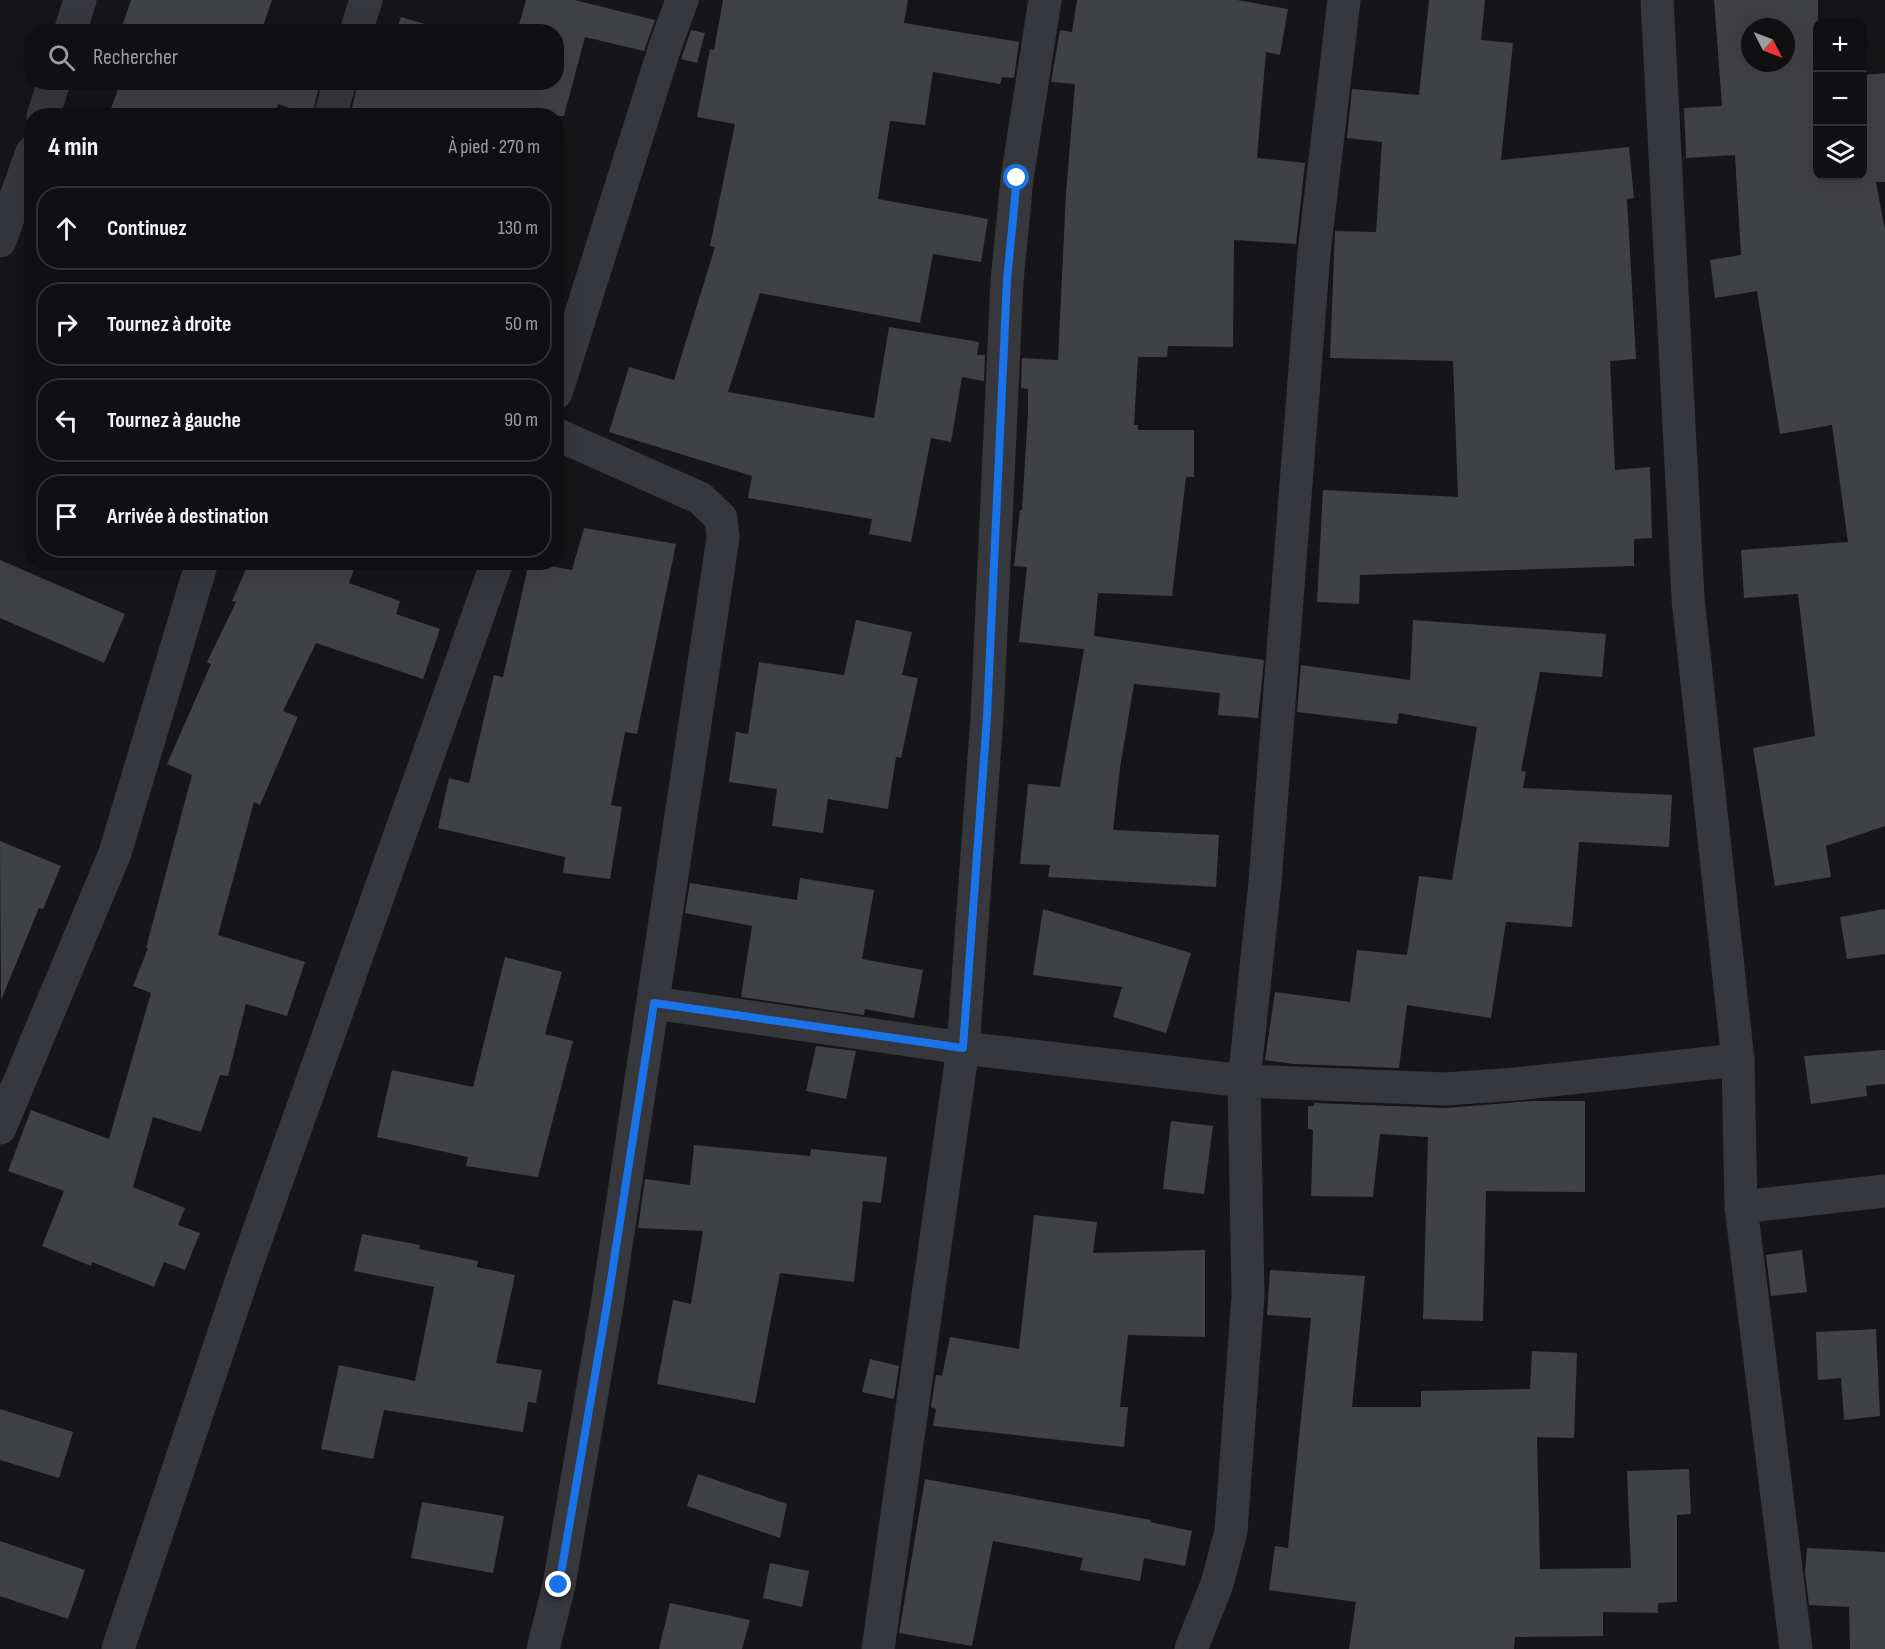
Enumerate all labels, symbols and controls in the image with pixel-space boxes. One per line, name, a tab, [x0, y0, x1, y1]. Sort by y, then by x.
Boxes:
north arrow	[1741, 18, 1795, 72]
map controls	[1813, 18, 1867, 180]
button: +	[1813, 18, 1867, 72]
search box	[24, 24, 564, 90]
icon: search	[45, 41, 78, 74]
text: Rechercher	[93, 44, 178, 71]
button: −	[1813, 72, 1867, 126]
button: layers	[1813, 126, 1867, 180]
text: 4 min	[48, 132, 98, 163]
text: À pied · 270 m	[448, 135, 540, 159]
route start	[1003, 164, 1029, 190]
icon: ahead	[50, 212, 83, 245]
text: Continuez	[107, 215, 187, 242]
text: 130 m	[498, 216, 538, 240]
icon: right	[50, 308, 83, 341]
text: Tournez à droite	[107, 311, 232, 338]
text: 50 m	[505, 312, 538, 336]
icon: left	[50, 404, 83, 437]
text: Tournez à gauche	[107, 407, 241, 434]
text: 90 m	[504, 408, 538, 432]
icon: arrive	[50, 500, 83, 533]
text: Arrivée à destination	[107, 503, 269, 530]
route end	[545, 1571, 571, 1597]

